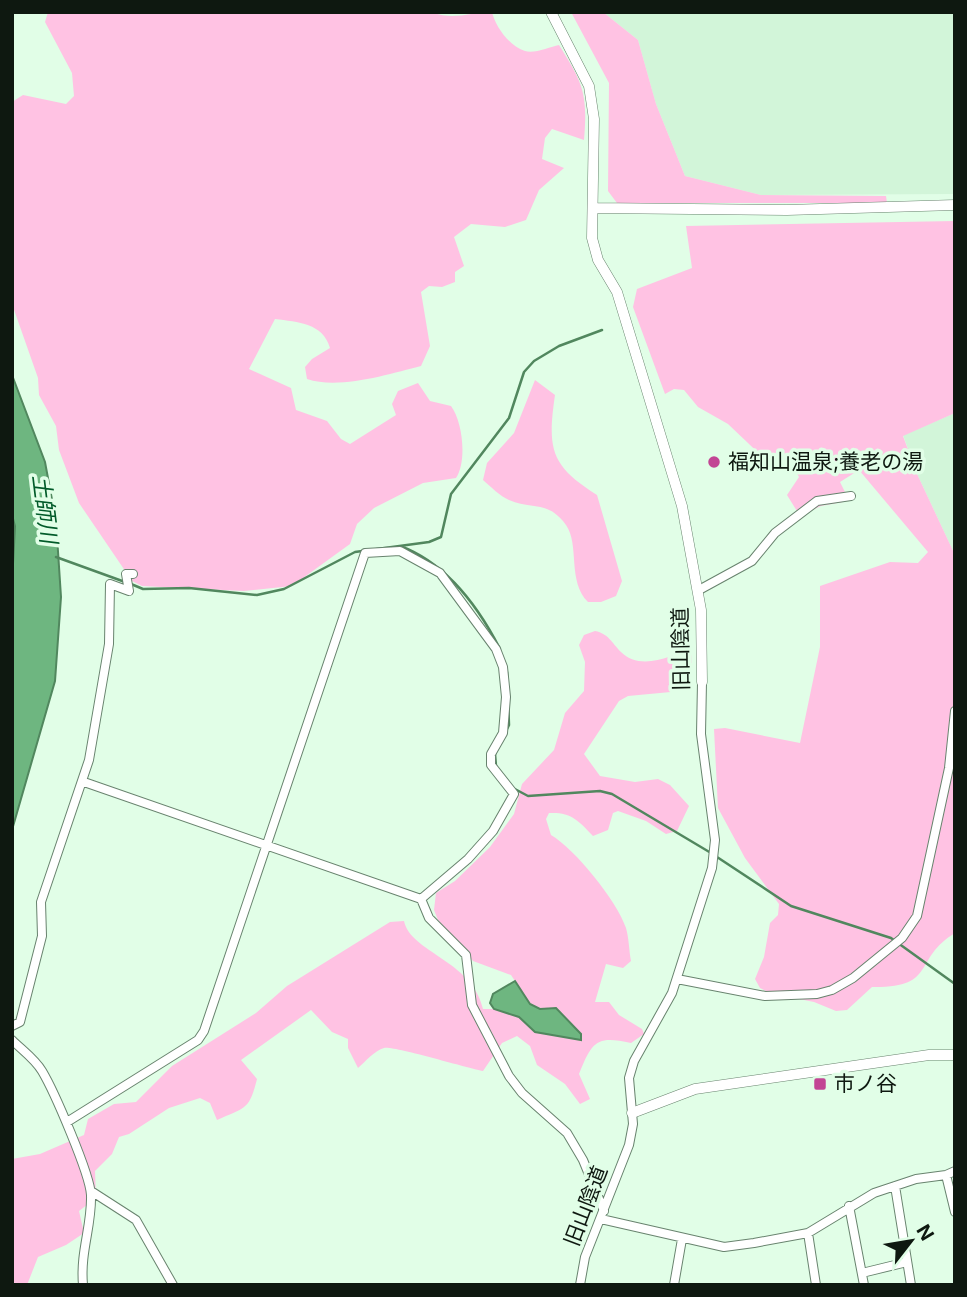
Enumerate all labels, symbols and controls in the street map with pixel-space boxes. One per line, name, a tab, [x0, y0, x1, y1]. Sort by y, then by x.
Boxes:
place label: 福知山温泉;養老の湯	[728, 449, 923, 474]
marker: 福知山温泉;養老の湯	[706, 454, 722, 470]
water label: 土師川	[27, 473, 63, 548]
street label: 旧山陰道	[667, 607, 694, 691]
place label: 市ノ谷	[834, 1071, 897, 1096]
marker: 市ノ谷	[812, 1076, 828, 1092]
street label: 旧山陰道	[559, 1162, 612, 1250]
north arrow	[876, 1206, 946, 1276]
text: N	[912, 1220, 939, 1245]

